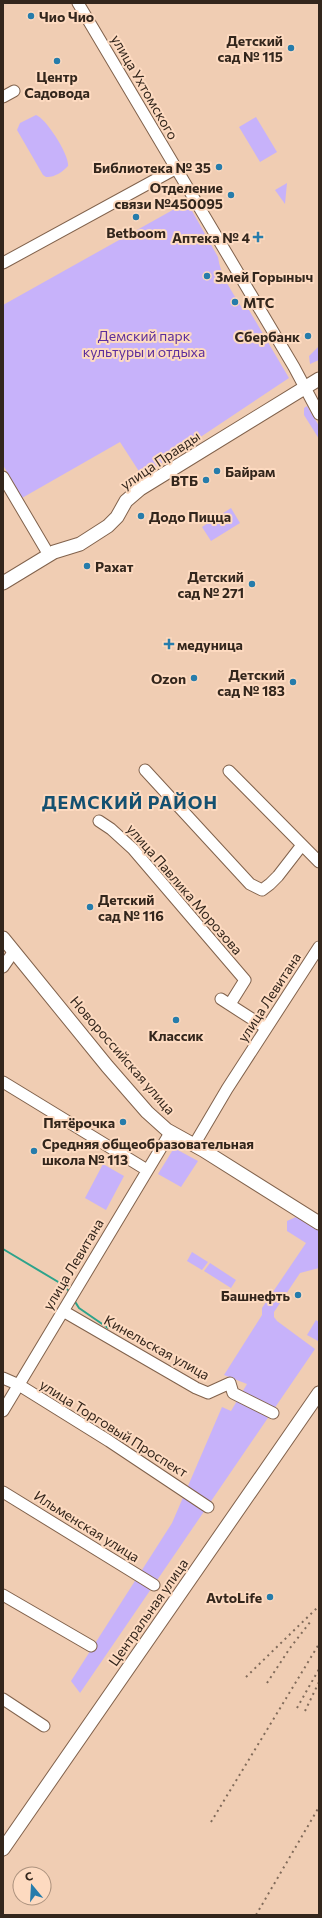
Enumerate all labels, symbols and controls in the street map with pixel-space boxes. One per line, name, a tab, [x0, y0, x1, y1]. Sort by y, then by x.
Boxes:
place label: Чио Чио	[39, 8, 94, 25]
marker: Чио Чио	[26, 11, 36, 21]
street label: улица Ухтомского	[108, 31, 182, 143]
place label: Детский сад № 115	[218, 32, 283, 65]
marker: Детский сад № 115	[286, 43, 296, 53]
marker: Центр Садовода	[52, 56, 62, 66]
place label: Центр Садовода	[24, 68, 90, 101]
place label: Библиотека № 35	[93, 159, 211, 176]
marker: Библиотека № 35	[214, 162, 224, 172]
place label: Отделение связи №450095	[114, 179, 223, 212]
marker: Отделение связи №450095	[226, 190, 236, 200]
marker: Betboom	[131, 212, 141, 222]
place label: Betboom	[106, 224, 166, 241]
place label: Аптека № 4	[172, 229, 250, 246]
marker: Аптека № 4	[253, 232, 263, 242]
place label: Змей Горыныч	[215, 268, 313, 285]
marker: Змей Горыныч	[202, 271, 212, 281]
place label: МТС	[243, 294, 274, 311]
marker: МТС	[230, 297, 240, 307]
park label: Демский парк культуры и отдыха	[83, 327, 205, 360]
place label: Сбербанк	[235, 328, 300, 345]
marker: Сбербанк	[303, 331, 313, 341]
street label: улица Правды	[117, 427, 203, 493]
place label: Байрам	[225, 463, 275, 480]
marker: Байрам	[212, 466, 222, 476]
place label: ВТБ	[171, 472, 198, 489]
marker: ВТБ	[201, 475, 211, 485]
place label: Додо Пицца	[149, 508, 231, 525]
marker: Додо Пицца	[136, 511, 146, 521]
place label: Рахат	[95, 558, 134, 575]
marker: Рахат	[82, 561, 92, 571]
place label: Детский сад № 271	[177, 568, 244, 601]
marker: Детский сад № 271	[247, 579, 257, 589]
place label: медуница	[177, 636, 243, 653]
marker: медуница	[164, 639, 174, 649]
place label: Детский сад № 183	[217, 666, 285, 699]
place label: Ozon	[151, 670, 186, 687]
marker: Ozon	[189, 673, 199, 683]
marker: Детский сад № 183	[288, 677, 298, 687]
district label: ДЕМСКИЙ РАЙОН	[42, 791, 218, 813]
street label: улица Павлика Морозова	[124, 820, 246, 958]
place label: Детский сад № 116	[98, 891, 164, 924]
marker: Детский сад № 116	[85, 902, 95, 912]
street label: улица Левитана	[234, 949, 304, 1045]
street label: Новороссийская улица	[67, 992, 179, 1118]
marker: Классик	[171, 1015, 181, 1025]
place label: Классик	[148, 1027, 204, 1044]
place label: Пятёрочка	[43, 1114, 115, 1131]
marker: Пятёрочка	[118, 1117, 128, 1127]
place label: Средняя общеобразовательная школа № 113	[42, 1135, 254, 1168]
marker: Средняя общеобразовательная школа № 113	[29, 1146, 39, 1156]
street label: улица Левитана	[39, 1215, 107, 1313]
place label: Башнефть	[221, 1287, 290, 1304]
marker: Башнефть	[293, 1290, 303, 1300]
street label: Кинельская улица	[101, 1311, 213, 1383]
street label: улица Торговый Проспект	[37, 1375, 192, 1481]
street label: Ильменская улица	[31, 1487, 143, 1565]
street label: Центральная улица	[105, 1555, 191, 1669]
place label: AvtoLife	[206, 1589, 262, 1606]
marker: AvtoLife	[265, 1592, 275, 1602]
north arrow	[12, 1866, 52, 1906]
text: С	[23, 1869, 35, 1883]

